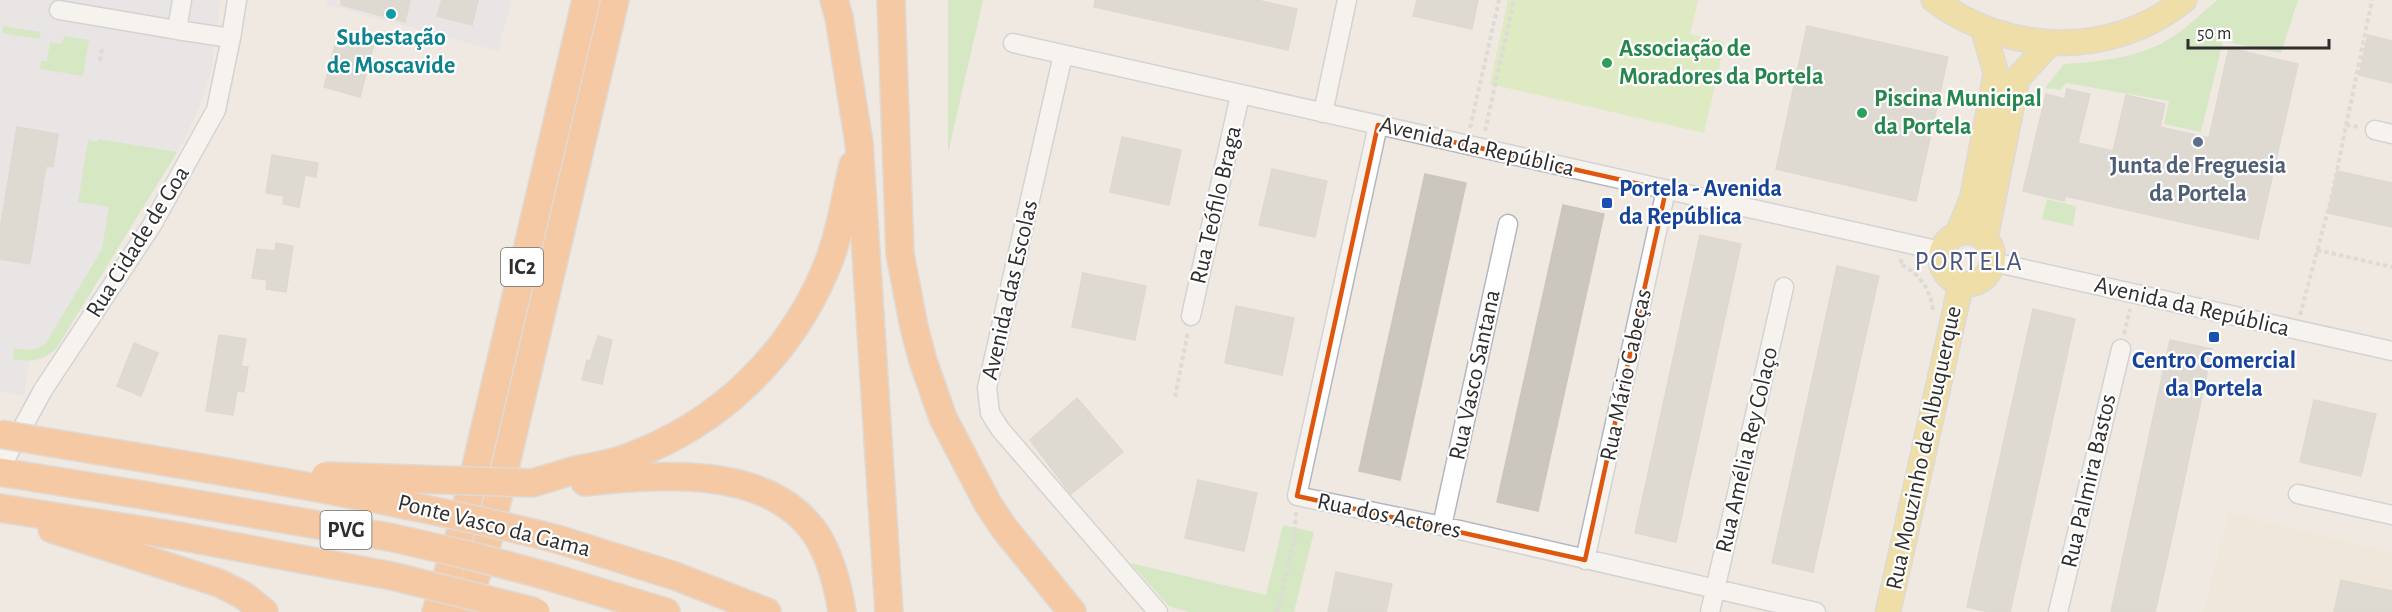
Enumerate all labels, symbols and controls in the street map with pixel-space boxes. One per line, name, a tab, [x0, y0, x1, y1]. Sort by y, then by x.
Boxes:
marker: Subestação de Moscavide	[384, 7, 398, 21]
scale bar	[2188, 12, 2329, 50]
text: 50 m	[2197, 25, 2231, 43]
place label: Subestação de Moscavide	[327, 26, 455, 78]
place label: Associação de Moradores da Portela	[1619, 37, 1823, 89]
marker: Associação de Moradores da Portela	[1600, 56, 1614, 70]
place label: Piscina Municipal da Portela	[1874, 87, 2042, 139]
marker: Piscina Municipal da Portela	[1855, 106, 1869, 120]
street label: Avenida da República	[1377, 113, 1577, 181]
street label: Rua Teófilo Braga	[1186, 124, 1246, 286]
marker: Junta de Freguesia da Portela	[2191, 135, 2205, 149]
place label: Junta de Freguesia da Portela	[2110, 154, 2286, 206]
street label: Rua Cidade de Goa	[82, 162, 194, 322]
place label: Portela - Avenida da República	[1619, 177, 1782, 229]
marker: Portela - Avenida da República	[1600, 196, 1614, 210]
street label: Avenida das Escolas	[978, 198, 1042, 382]
road number: IC2	[501, 248, 543, 286]
district label: PORTELA	[1915, 248, 2023, 275]
street label: Avenida da República	[2092, 273, 2292, 341]
street label: Rua Mário Cabeças	[1596, 287, 1656, 463]
street label: Rua Vasco Santana	[1445, 288, 1505, 462]
street label: Rua Mouzinho de Albuquerque	[1882, 304, 1966, 592]
marker: Centro Comercial da Portela	[2207, 330, 2221, 344]
street label: Rua Amélia Rey Colaço	[1712, 345, 1782, 555]
place label: Centro Comercial da Portela	[2132, 349, 2296, 401]
street label: Rua Palmira Bastos	[2057, 392, 2121, 570]
street label: Rua dos Actores	[1315, 489, 1463, 543]
street label: Ponte Vasco da Gama	[395, 490, 593, 562]
road number: PVG	[320, 511, 372, 549]

